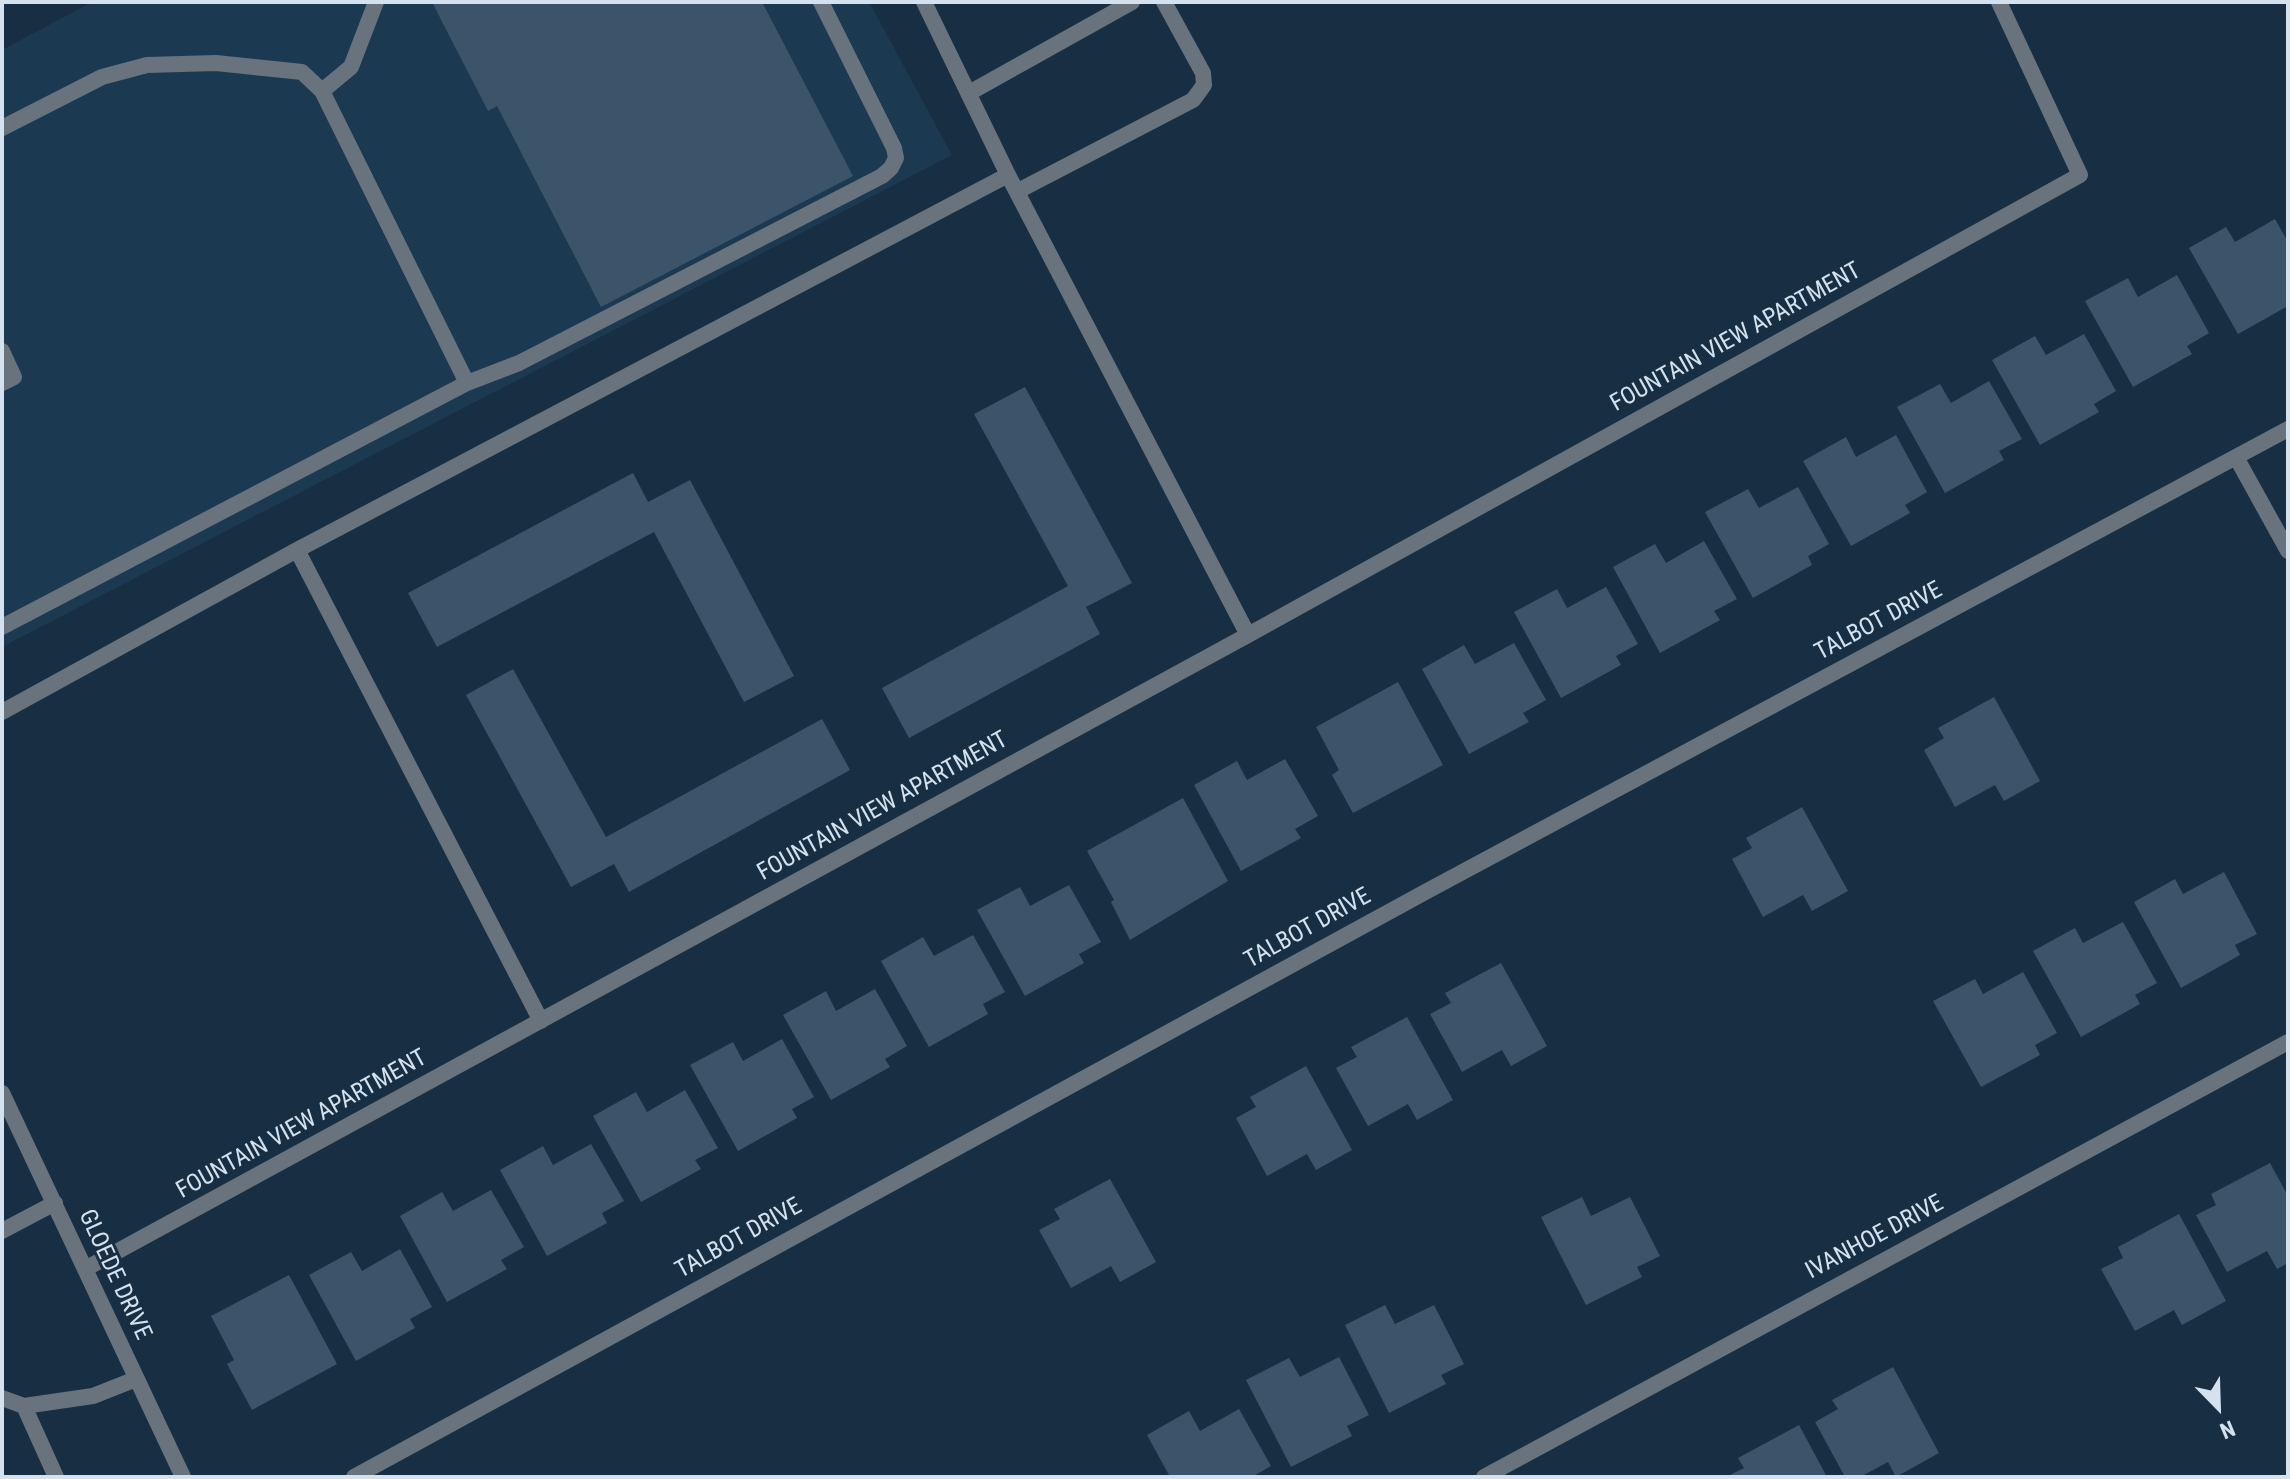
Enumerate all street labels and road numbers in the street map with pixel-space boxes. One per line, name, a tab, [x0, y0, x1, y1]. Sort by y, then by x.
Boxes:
street label: FOUNTAIN VIEW APARTMENT	[1606, 257, 1866, 419]
street label: TALBOT DRIVE	[1810, 576, 1948, 668]
street label: FOUNTAIN VIEW APARTMENT	[753, 726, 1013, 888]
street label: TALBOT DRIVE	[1240, 883, 1376, 975]
street label: FOUNTAIN VIEW APARTMENT	[172, 1044, 432, 1206]
street label: IVANHOE DRIVE	[1801, 1190, 1949, 1286]
street label: TALBOT DRIVE	[671, 1193, 807, 1285]
street label: GLOEDE DRIVE	[71, 1205, 157, 1345]

